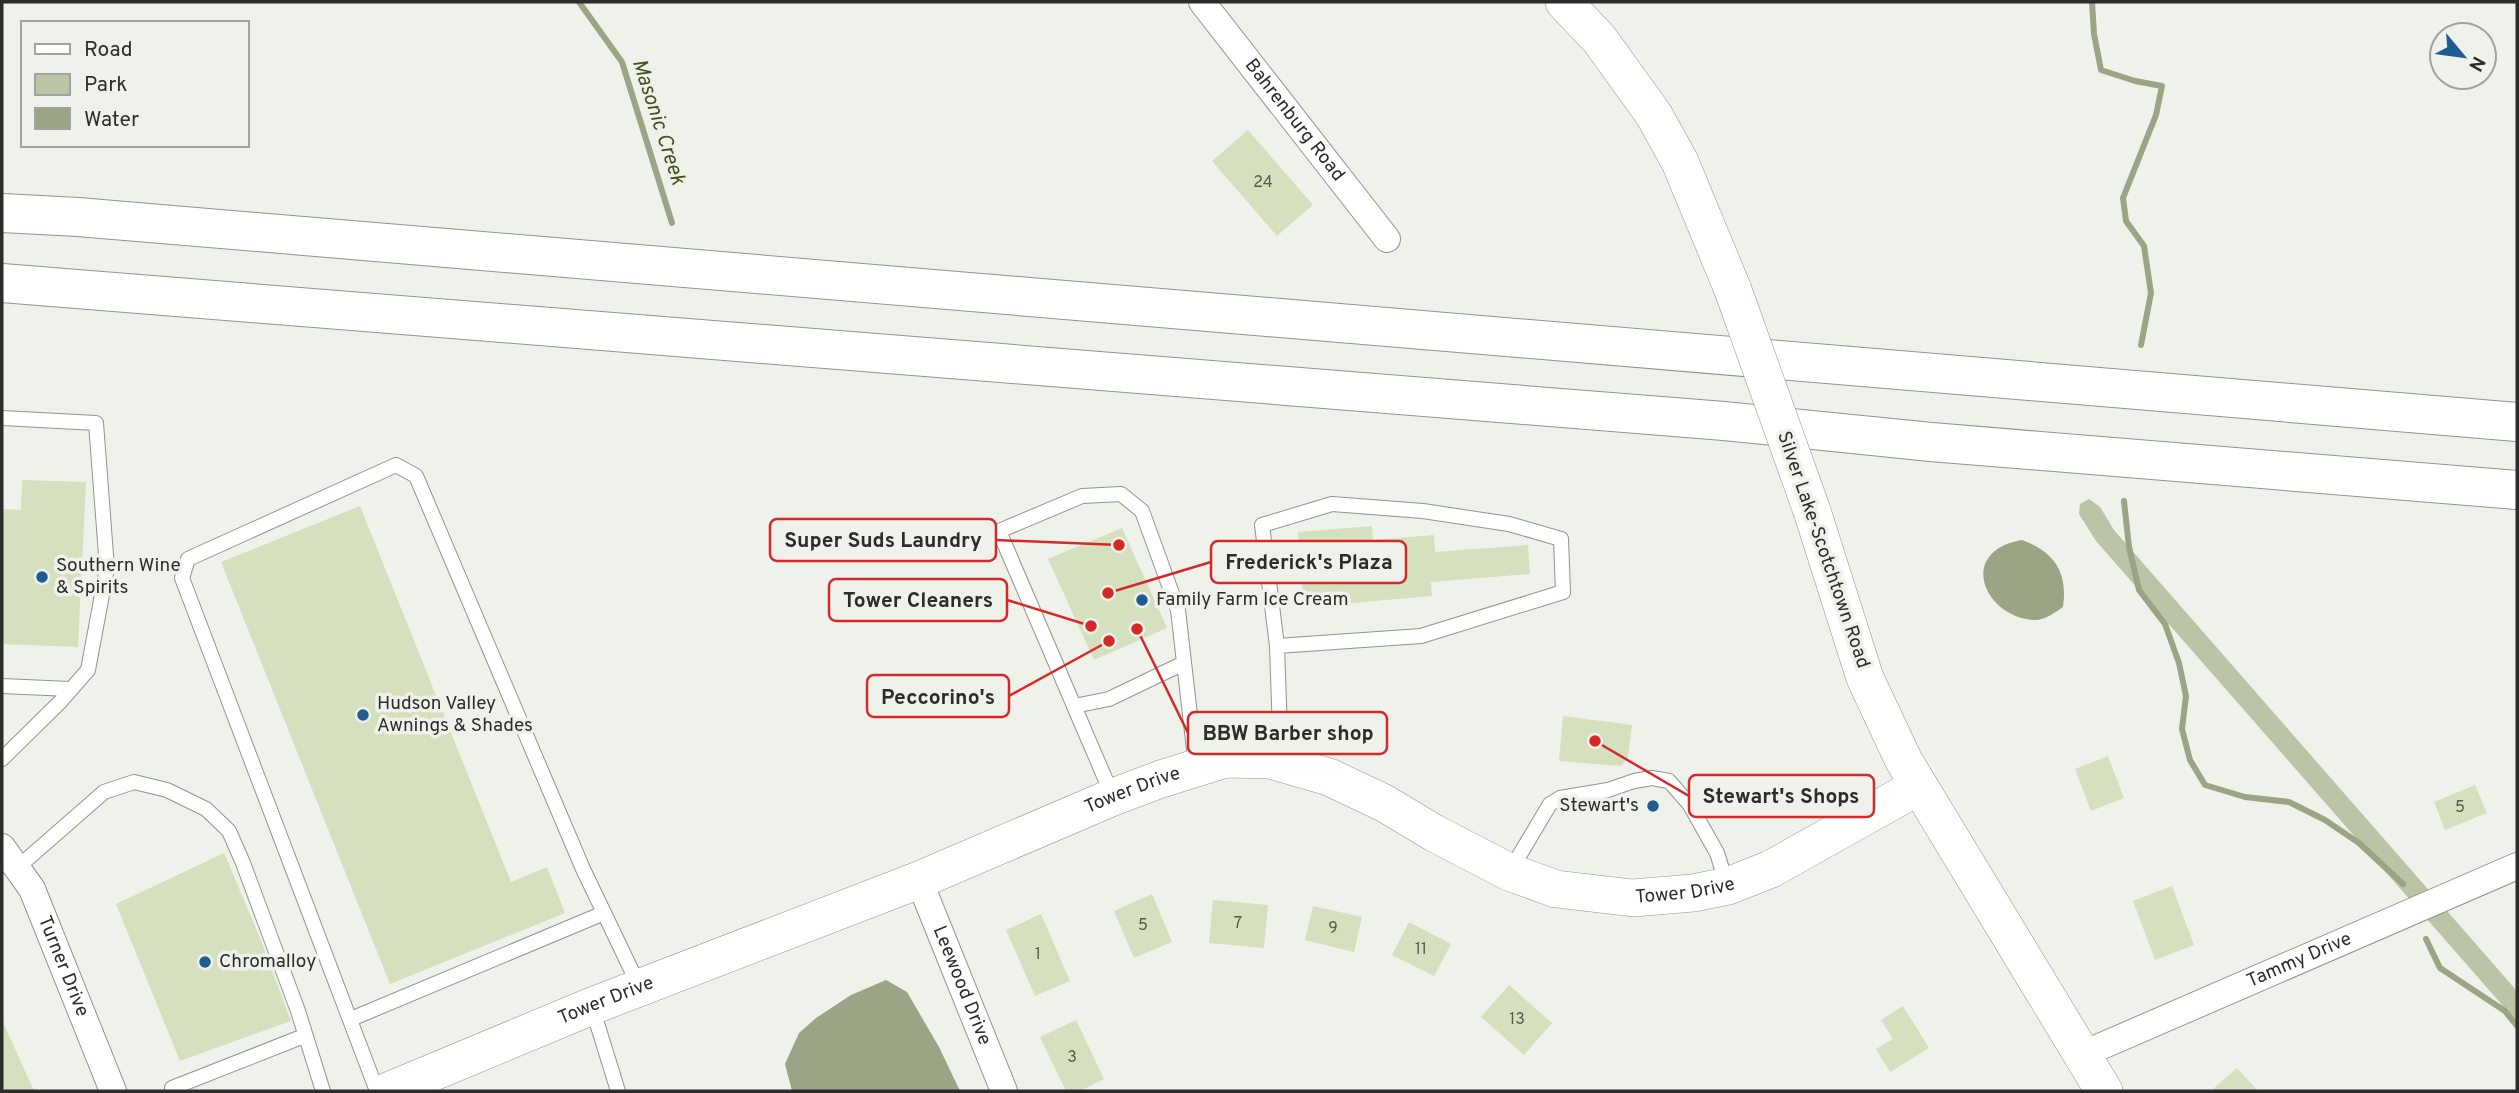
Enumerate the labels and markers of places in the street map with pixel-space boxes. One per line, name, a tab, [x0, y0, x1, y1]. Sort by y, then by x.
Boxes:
callout: Super Suds Laundry	[770, 519, 996, 561]
callout: Frederick's Plaza	[1211, 541, 1406, 583]
place label: Southern Wine & Spirits	[56, 554, 181, 600]
marker: Southern Wine & Spirits	[34, 569, 50, 585]
callout: Tower Cleaners	[829, 579, 1007, 621]
place label: Family Farm Ice Cream	[1156, 588, 1349, 612]
marker: Family Farm Ice Cream	[1134, 592, 1150, 608]
callout: Peccorino's	[867, 675, 1009, 717]
place label: Hudson Valley Awnings & Shades	[377, 692, 533, 738]
marker: Hudson Valley Awnings & Shades	[355, 707, 371, 723]
callout: BBW Barber shop	[1188, 712, 1387, 754]
callout: Stewart's Shops	[1689, 775, 1874, 817]
place label: Stewart's	[1559, 794, 1639, 818]
marker: Stewart's	[1645, 798, 1661, 814]
place label: Chromalloy	[219, 950, 316, 974]
marker: Chromalloy	[197, 954, 213, 970]

